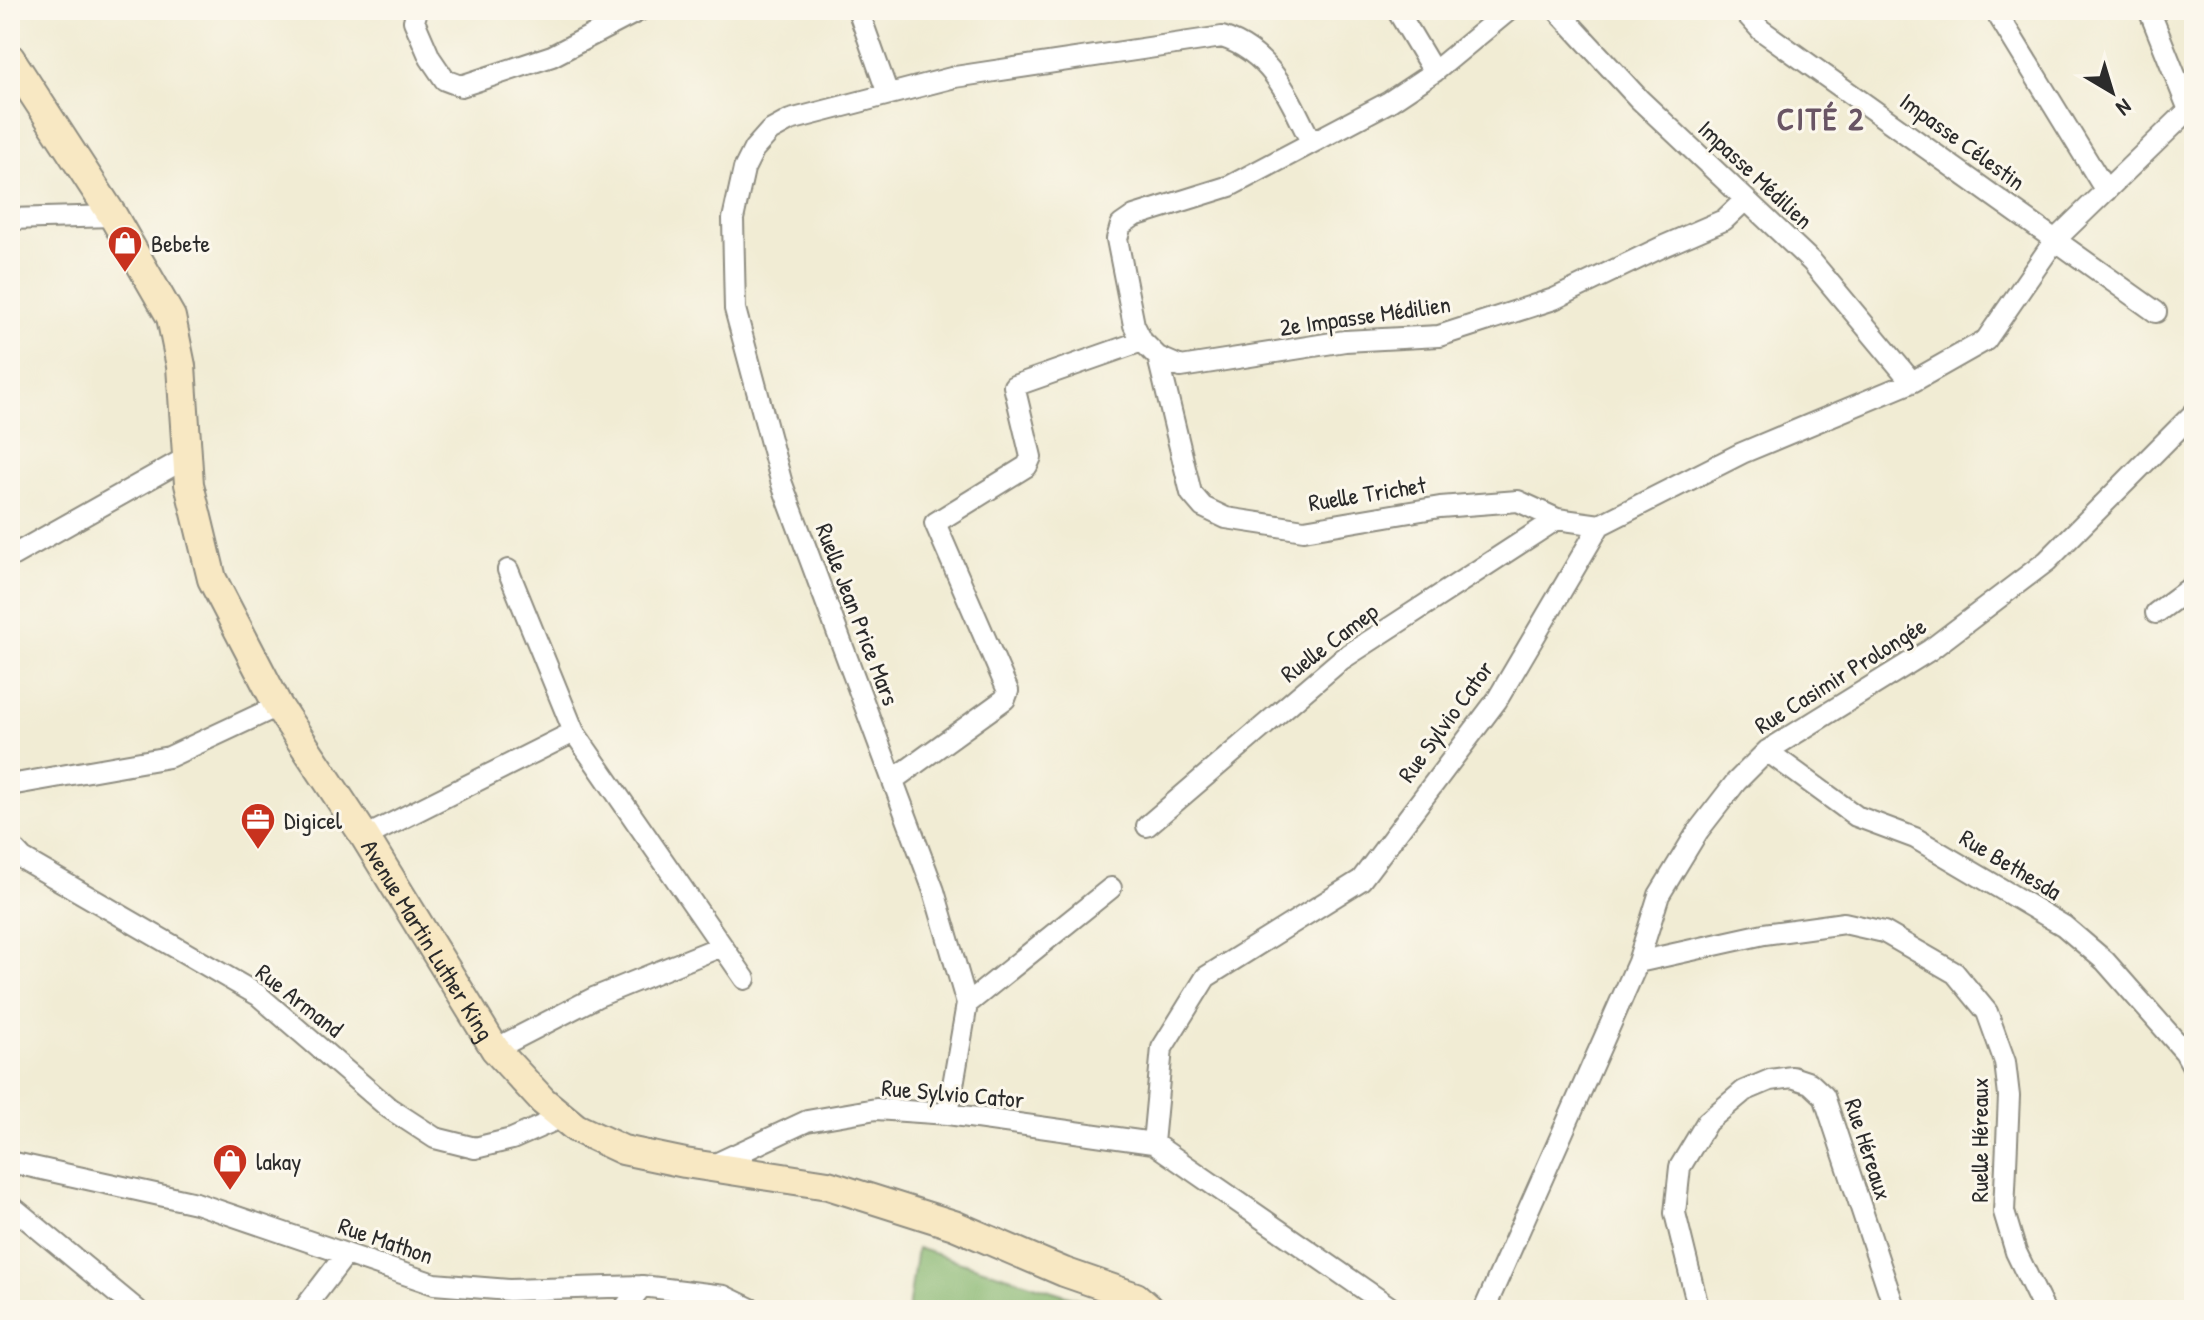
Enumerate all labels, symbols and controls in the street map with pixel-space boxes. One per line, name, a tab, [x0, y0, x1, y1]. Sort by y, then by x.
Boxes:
north arrow	[2072, 52, 2152, 132]
street label: Impasse Célestin	[1894, 85, 2032, 197]
text: N	[2110, 92, 2138, 123]
district label: CITÉ 2	[1777, 97, 1865, 140]
street label: Impasse Médilien	[1692, 113, 1820, 235]
shop icon: Bebete	[106, 224, 144, 274]
place label: Bebete	[151, 227, 210, 259]
street label: 2e Impasse Médilien	[1277, 287, 1453, 343]
street label: Ruelle Trichet	[1306, 468, 1429, 518]
street label: Ruelle Jean Price Mars	[809, 518, 907, 710]
street label: Ruelle Camep	[1274, 595, 1384, 689]
street label: Rue Casimir Prolongée	[1748, 609, 1932, 741]
street label: Rue Sylvio Cator	[1390, 654, 1500, 788]
office icon: Digicel	[239, 801, 277, 851]
place label: Digicel	[284, 804, 343, 836]
street label: Rue Bethesda	[1954, 821, 2068, 907]
street label: Avenue Martin Luther King	[354, 833, 502, 1046]
street label: Rue Armand	[250, 956, 350, 1044]
street label: Rue Sylvio Cator	[880, 1071, 1026, 1115]
street label: Ruelle Héreaux	[1963, 1078, 1995, 1202]
street label: Rue Héreaux	[1838, 1094, 1900, 1204]
shop icon: lakay	[211, 1142, 249, 1192]
place label: lakay	[256, 1145, 301, 1177]
street label: Rue Mathon	[334, 1209, 438, 1271]

